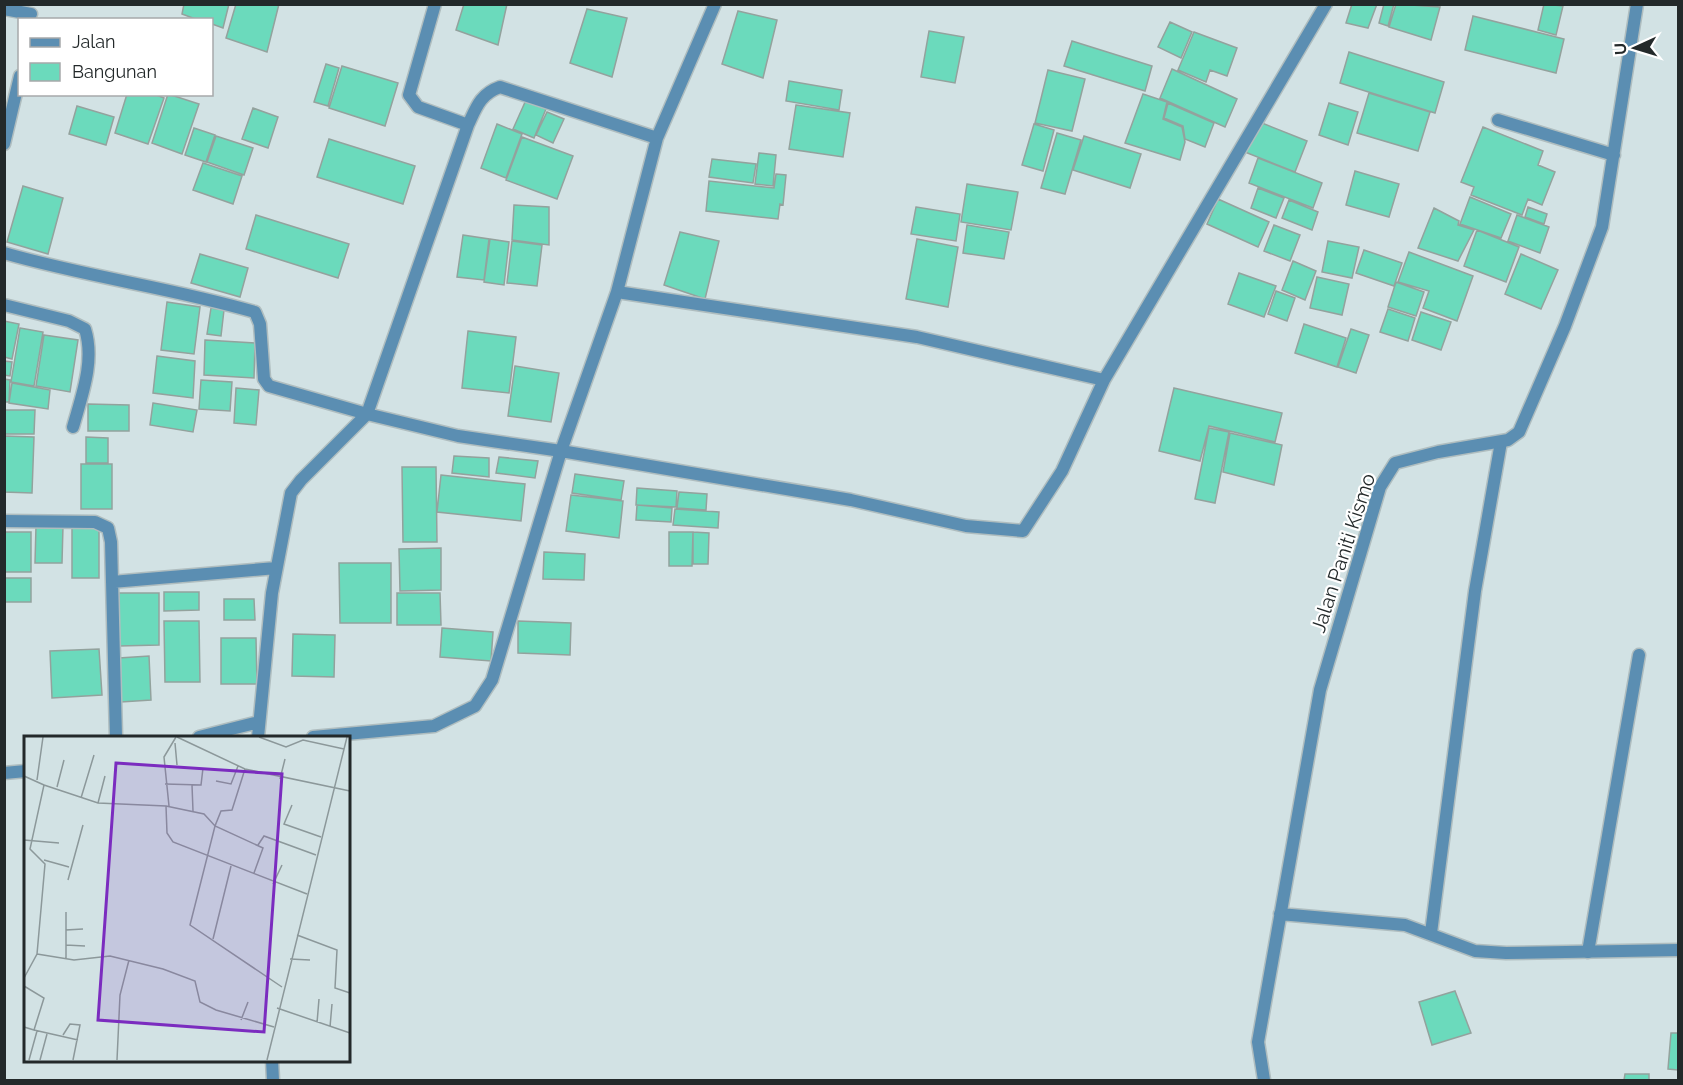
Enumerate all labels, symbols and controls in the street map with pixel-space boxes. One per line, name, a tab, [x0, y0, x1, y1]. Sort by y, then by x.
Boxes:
legend	[18, 18, 213, 96]
north arrow	[1605, 18, 1665, 78]
text: Jalan	[72, 31, 116, 52]
text: U	[1611, 42, 1630, 56]
text: Bangunan	[72, 61, 157, 82]
street label: Jalan Paniti Kismo	[1306, 470, 1380, 636]
inset map	[24, 736, 350, 1061]

